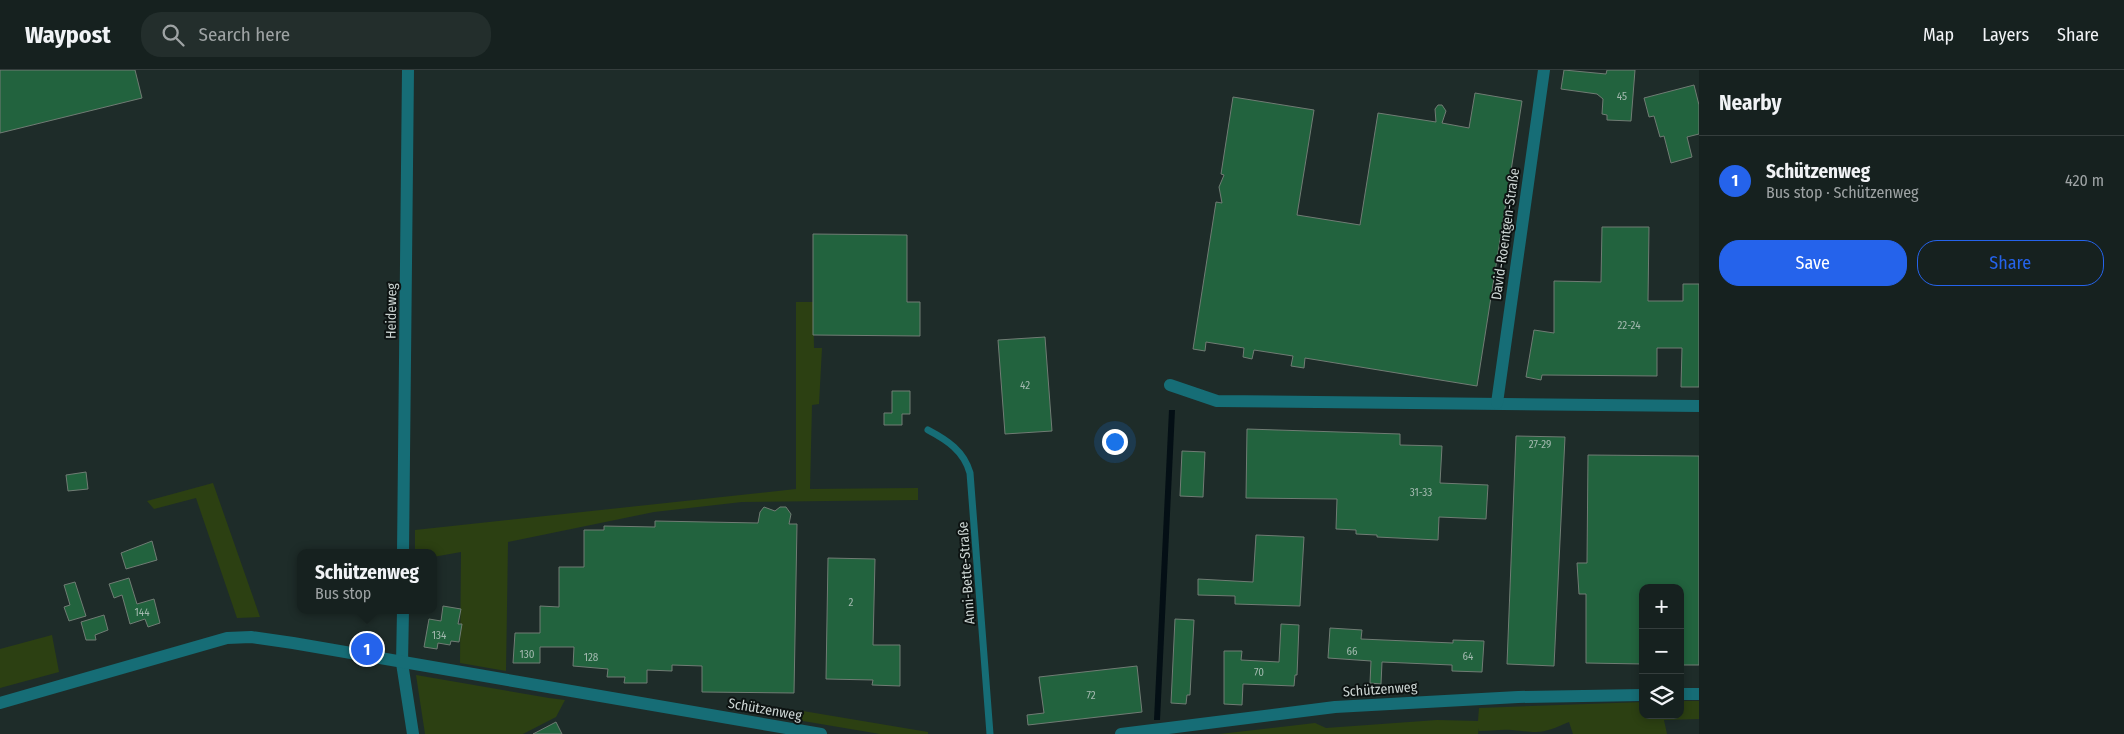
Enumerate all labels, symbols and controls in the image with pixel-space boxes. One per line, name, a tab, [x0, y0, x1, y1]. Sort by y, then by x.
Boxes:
search box	[141, 12, 491, 57]
text: Waypost	[25, 21, 111, 49]
icon: search	[159, 21, 187, 49]
text: Search here	[199, 23, 290, 46]
text: Map	[1923, 24, 1954, 46]
text: Layers	[1982, 24, 2029, 46]
text: Share	[2057, 24, 2099, 46]
house number: 45	[1617, 90, 1627, 103]
text: Nearby	[1719, 90, 1781, 116]
text: Schützenweg	[1766, 160, 1870, 183]
street label: David-Roentgen-Straße	[1488, 167, 1523, 301]
text: 1	[1732, 171, 1738, 190]
text: 420 m	[2065, 171, 2104, 190]
text: Bus stop · Schützenweg	[1766, 183, 1919, 202]
button: Save	[1719, 240, 1907, 286]
button: Share	[1917, 240, 2104, 286]
street label: Heideweg	[383, 282, 400, 339]
house number: 22-24	[1617, 319, 1641, 332]
house number: 42	[1020, 379, 1030, 392]
your location	[1102, 429, 1128, 455]
house number: 27-29	[1529, 438, 1551, 451]
house number: 31-33	[1410, 486, 1432, 499]
street label: Anni-Bette-Straße	[954, 521, 979, 625]
popup	[297, 549, 437, 614]
text: Schützenweg	[315, 561, 419, 584]
text: Bus stop	[315, 584, 371, 603]
map controls	[1639, 584, 1684, 719]
button: +	[1639, 584, 1684, 629]
house number: 2	[849, 596, 854, 609]
house number: 144	[135, 606, 150, 619]
house number: 134	[432, 629, 447, 642]
button: −	[1639, 629, 1684, 674]
pin: 1	[351, 630, 383, 668]
house number: 66	[1347, 645, 1358, 658]
house number: 130	[520, 648, 535, 661]
house number: 64	[1463, 650, 1474, 663]
house number: 128	[584, 651, 599, 664]
house number: 70	[1254, 666, 1264, 679]
button: layers	[1639, 674, 1684, 719]
street label: Schützenweg	[1342, 678, 1418, 701]
house number: 72	[1086, 689, 1096, 702]
street label: Schützenweg	[727, 695, 804, 724]

